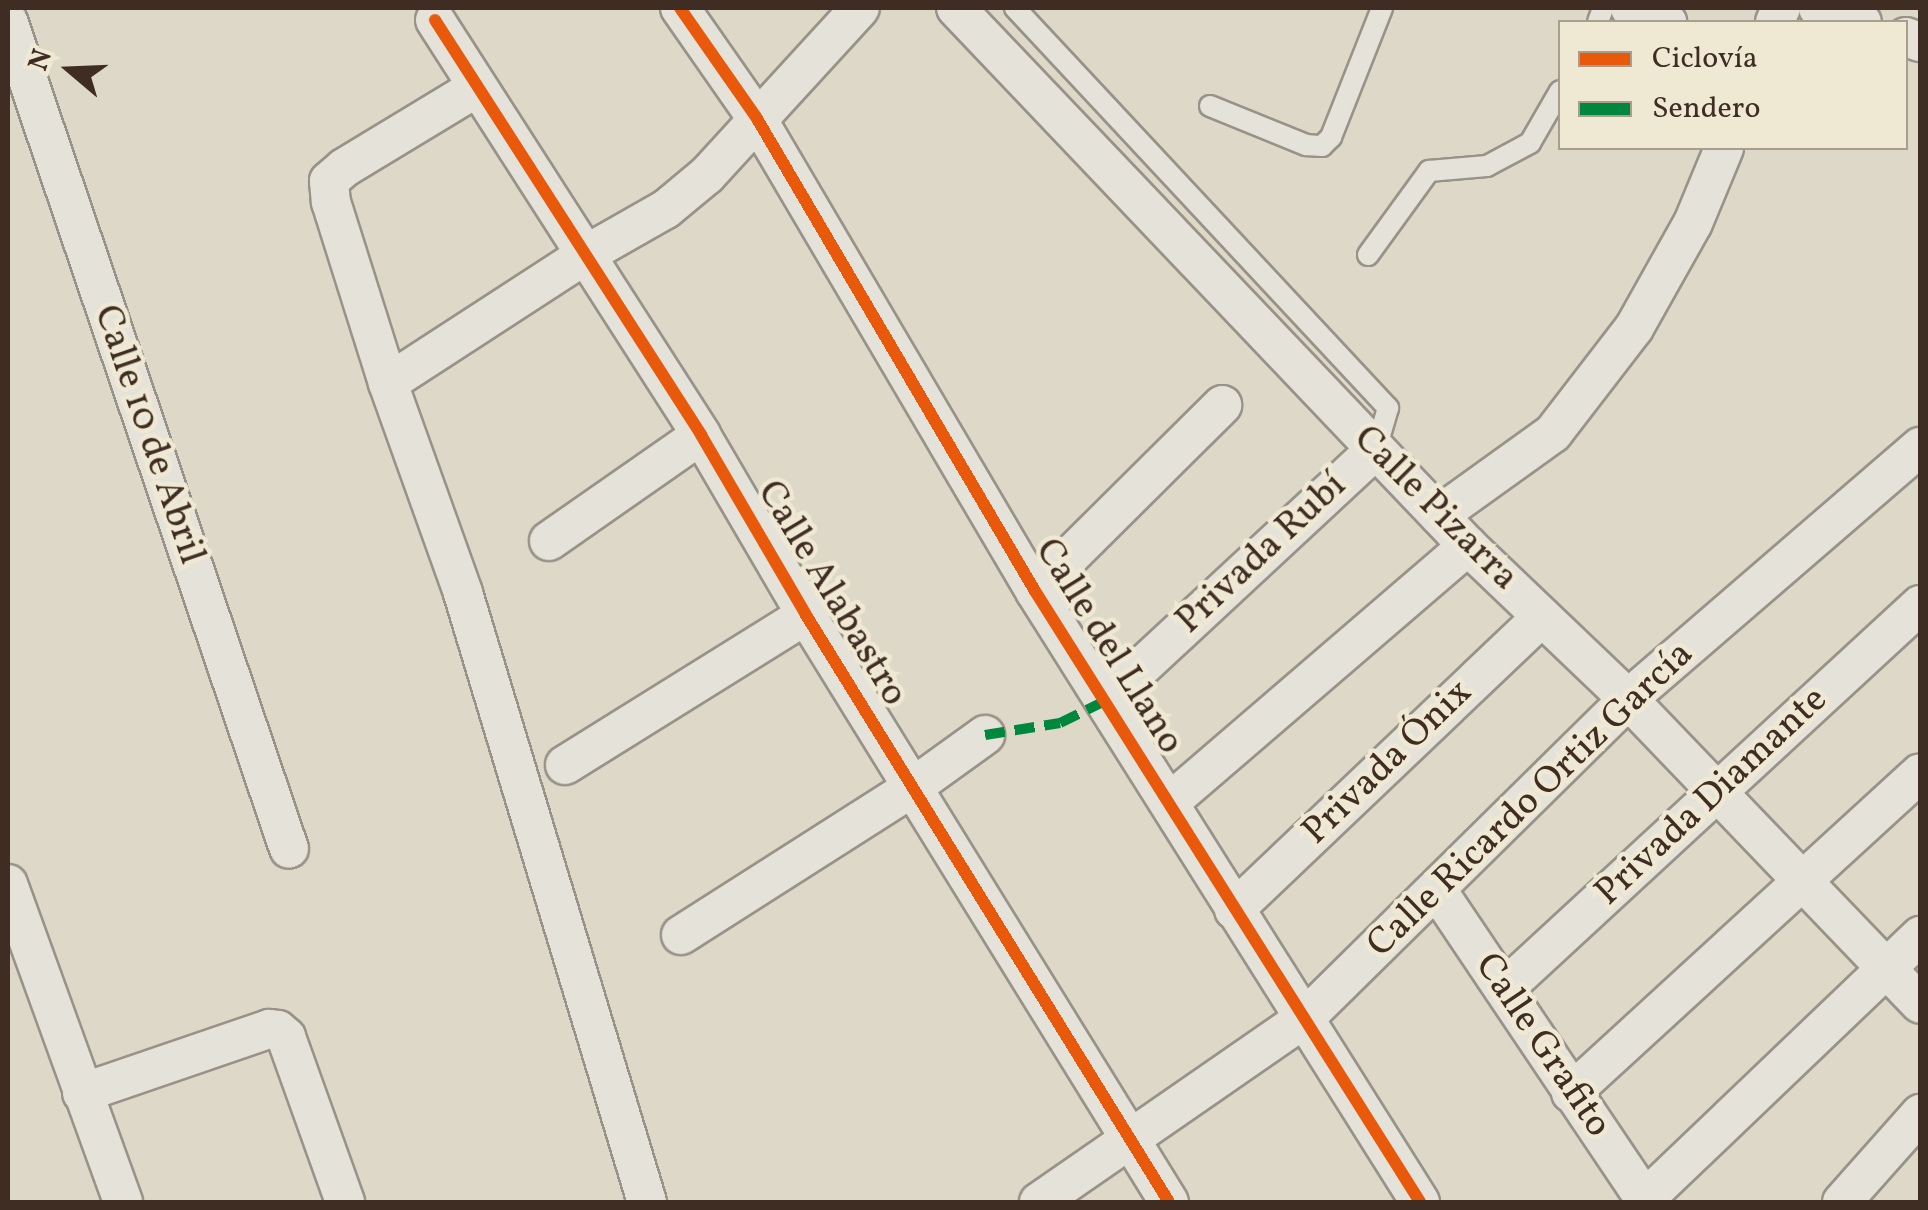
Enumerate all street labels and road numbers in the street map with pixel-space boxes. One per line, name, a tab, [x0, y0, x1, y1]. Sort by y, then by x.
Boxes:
street label: Calle 10 de Abril	[82, 300, 214, 570]
street label: Calle Pizarra	[1343, 417, 1527, 601]
street label: Privada Rubí	[1167, 464, 1357, 644]
street label: Calle Alabastro	[746, 473, 916, 715]
street label: Calle del Llano	[1024, 531, 1192, 763]
street label: Calle Ricardo Ortiz García	[1358, 632, 1704, 968]
street label: Privada Ónix	[1294, 671, 1482, 855]
street label: Privada Diamante	[1586, 678, 1838, 916]
street label: Calle Grafito	[1464, 945, 1620, 1147]

